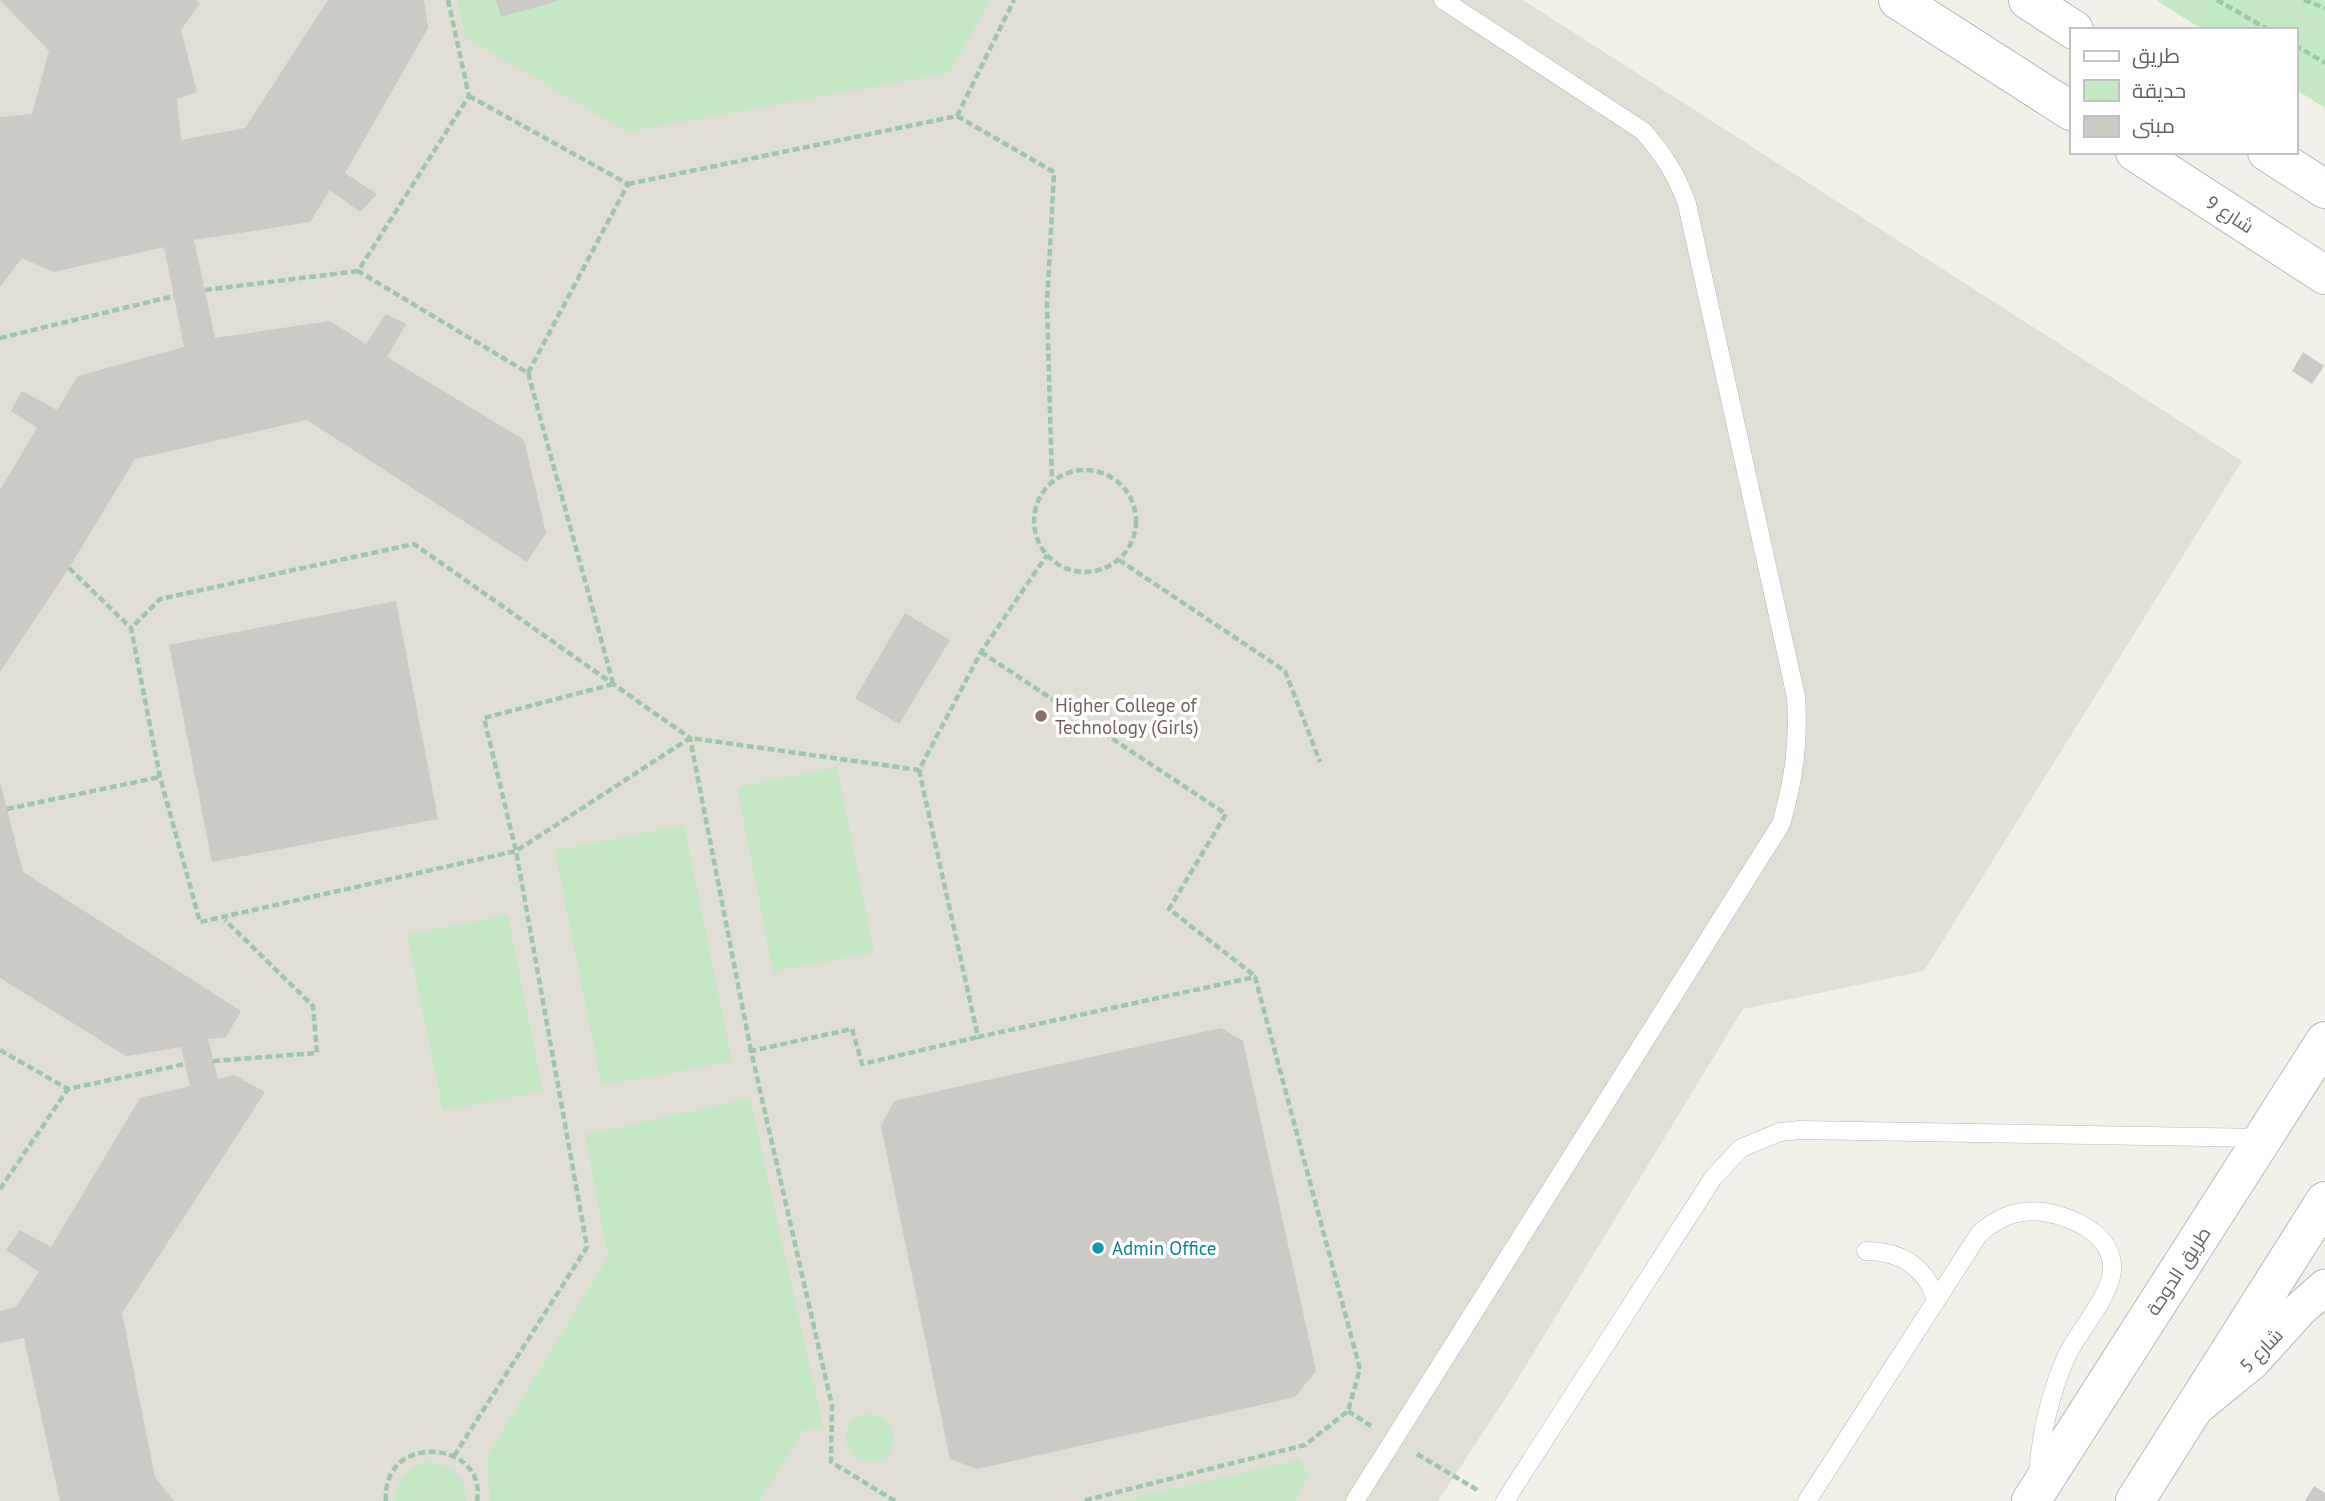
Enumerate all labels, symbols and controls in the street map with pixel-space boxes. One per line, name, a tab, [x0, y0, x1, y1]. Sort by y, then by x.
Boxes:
legend	[2070, 28, 2297, 154]
text: طريق	[2132, 42, 2180, 69]
text: حديقة	[2132, 77, 2186, 104]
text: مبنى	[2132, 112, 2175, 139]
street label: شارع 9	[2200, 190, 2258, 240]
place label: Higher College of Technology (Girls)	[1055, 693, 1199, 739]
marker: Higher College of Technology (Girls)	[1033, 708, 1049, 724]
street label: طريق الدوحة	[2140, 1222, 2216, 1320]
place label: Admin Office	[1112, 1236, 1216, 1260]
marker: Admin Office	[1090, 1240, 1106, 1256]
street label: شارع 5	[2234, 1323, 2289, 1379]

